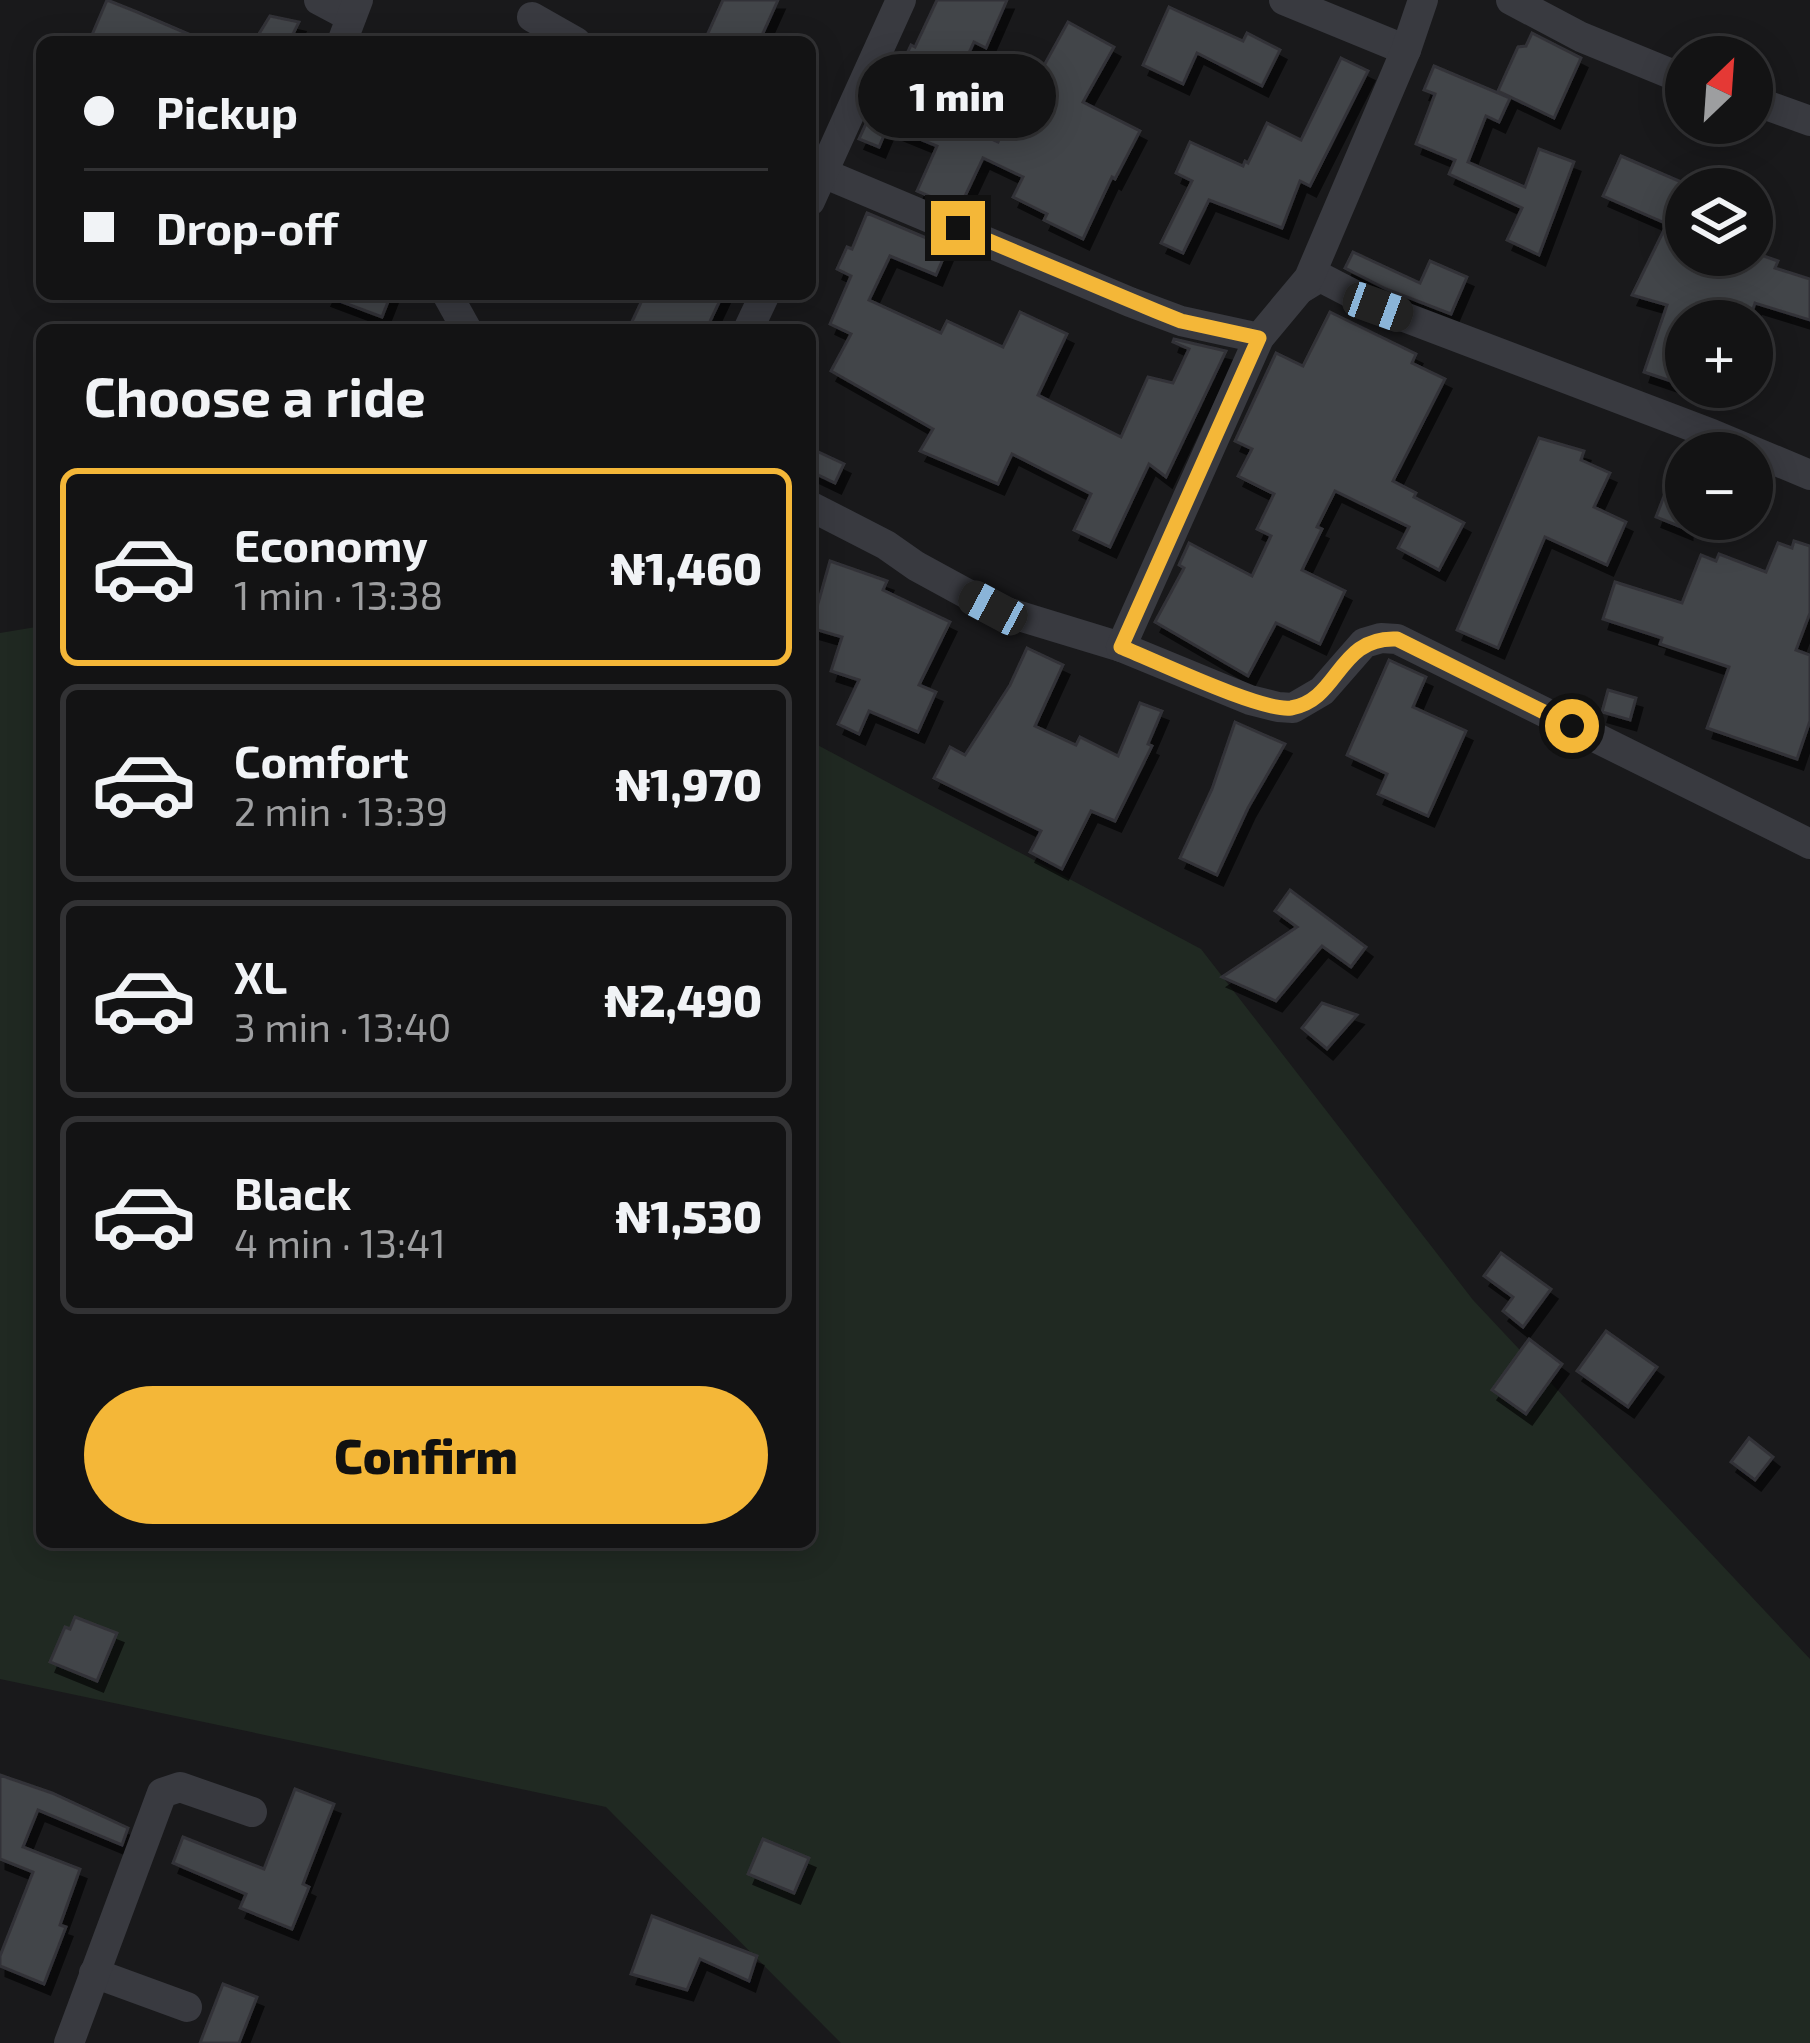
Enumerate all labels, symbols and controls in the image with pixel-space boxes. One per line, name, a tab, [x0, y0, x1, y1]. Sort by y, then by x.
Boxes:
north arrow	[1665, 36, 1773, 144]
map controls	[1665, 36, 1773, 540]
callout: 1 min	[859, 54, 1057, 138]
text: 1 min	[909, 72, 1005, 119]
text: Pickup	[156, 84, 298, 138]
button: layers	[1665, 168, 1773, 276]
text: Drop-off	[156, 200, 338, 254]
route end	[931, 201, 985, 255]
car	[1338, 278, 1418, 336]
button: +	[1665, 300, 1773, 408]
text: Choose a ride	[84, 363, 426, 428]
button: −	[1665, 432, 1773, 540]
icon: car	[90, 513, 198, 621]
text: Economy	[234, 517, 428, 571]
text: ₦1,460	[610, 540, 762, 594]
text: 1 min · 13:38	[234, 571, 443, 618]
car	[953, 575, 1033, 641]
route start	[1545, 699, 1599, 753]
icon: car	[90, 729, 198, 837]
text: Comfort	[234, 733, 409, 787]
text: ₦1,970	[615, 756, 762, 810]
text: 2 min · 13:39	[234, 787, 448, 834]
icon: car	[90, 945, 198, 1053]
text: XL	[234, 949, 287, 1003]
text: ₦2,490	[604, 972, 762, 1026]
text: 3 min · 13:40	[234, 1003, 451, 1050]
icon: car	[90, 1161, 198, 1269]
text: Black	[234, 1165, 351, 1219]
text: ₦1,530	[616, 1188, 762, 1242]
text: 4 min · 13:41	[234, 1219, 446, 1266]
button: Confirm	[84, 1386, 768, 1524]

